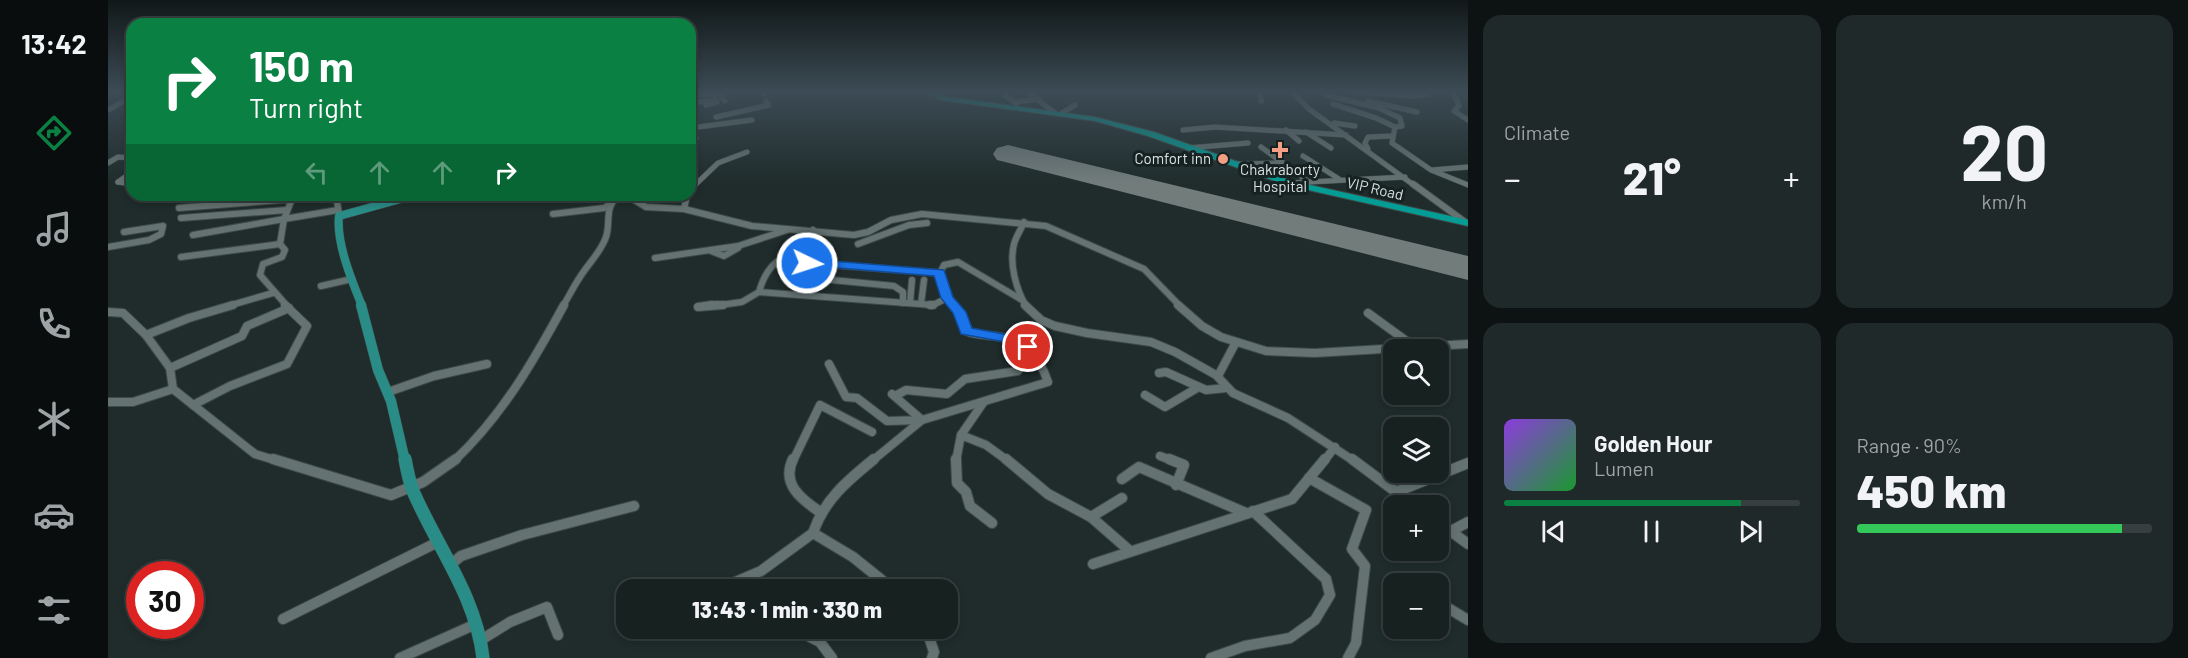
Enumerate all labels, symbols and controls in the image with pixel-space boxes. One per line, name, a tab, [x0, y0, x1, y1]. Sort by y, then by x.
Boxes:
text: 13:42	[21, 27, 87, 59]
text: 150 m	[249, 40, 354, 90]
icon: right	[150, 42, 228, 120]
text: Turn right	[249, 91, 363, 123]
text: 20	[1960, 103, 2048, 197]
icon: directions	[33, 112, 75, 154]
text: Climate	[1504, 120, 1570, 144]
marker: Chakraborty Hospital	[1271, 141, 1289, 159]
place label: Comfort inn	[1134, 149, 1211, 167]
text: 21°	[1623, 150, 1681, 204]
marker: Comfort inn	[1216, 152, 1230, 166]
icon: left	[300, 156, 333, 189]
icon: ahead	[363, 156, 396, 189]
icon: ahead	[426, 156, 459, 189]
icon: right	[489, 156, 522, 189]
text: −	[1504, 158, 1521, 198]
text: +	[1783, 158, 1799, 198]
place label: Chakraborty Hospital	[1240, 160, 1320, 195]
street label: VIP Road	[1345, 173, 1405, 203]
text: km/h	[1982, 189, 2027, 213]
icon: music	[33, 208, 75, 250]
position arrow	[775, 231, 839, 295]
icon: phone	[33, 303, 75, 345]
pin	[1002, 321, 1053, 372]
icon: arrive	[1011, 330, 1044, 363]
map controls	[1383, 339, 1449, 639]
button: search	[1383, 339, 1449, 405]
icon: climate	[33, 398, 75, 440]
button: layers	[1383, 417, 1449, 483]
text: Golden Hour	[1594, 430, 1712, 456]
text: Range · 90%	[1857, 433, 1962, 457]
text: Lumen	[1594, 456, 1654, 480]
text: 450 km	[1857, 463, 2006, 517]
icon: car	[33, 494, 75, 536]
button: +	[1383, 495, 1449, 561]
icon: previous	[1537, 515, 1570, 548]
icon: pause	[1635, 515, 1668, 548]
icon: next	[1734, 515, 1767, 548]
speed limit sign: 30	[126, 561, 204, 639]
button: −	[1383, 573, 1449, 639]
icon: filters	[33, 589, 75, 631]
text: 13:43 · 1 min · 330 m	[692, 596, 882, 622]

